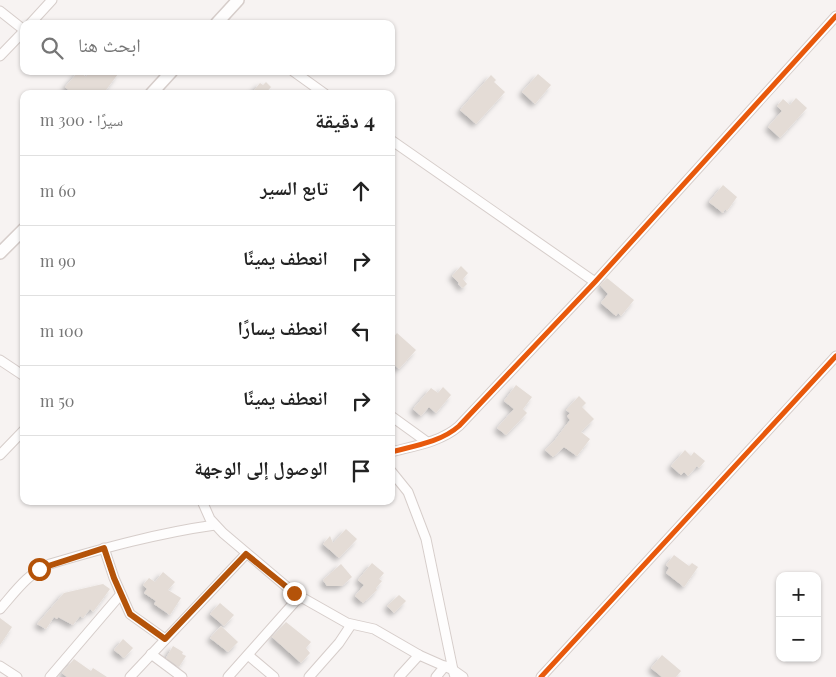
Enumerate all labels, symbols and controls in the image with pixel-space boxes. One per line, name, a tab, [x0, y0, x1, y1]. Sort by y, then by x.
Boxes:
search box	[20, 20, 395, 75]
text: ابحث هنا	[78, 31, 141, 57]
icon: search	[38, 34, 66, 62]
text: 4 دقيقة	[315, 105, 375, 133]
text: سيرًا · 300 m	[40, 109, 123, 130]
text: تابع السير	[260, 174, 328, 200]
icon: ahead	[347, 177, 375, 205]
text: 60 m	[40, 180, 76, 201]
text: انعطف يمينًا	[243, 244, 328, 270]
icon: right	[347, 247, 375, 275]
text: 90 m	[40, 250, 76, 271]
text: انعطف يسارًا	[237, 314, 328, 340]
icon: left	[347, 317, 375, 345]
text: 100 m	[40, 320, 83, 341]
text: انعطف يمينًا	[243, 384, 328, 410]
icon: right	[347, 387, 375, 415]
text: 50 m	[40, 390, 74, 411]
text: الوصول إلى الوجهة	[194, 454, 328, 480]
icon: arrive	[347, 457, 375, 485]
route start	[28, 558, 51, 581]
map controls	[776, 572, 821, 662]
button: +	[776, 572, 821, 617]
route end	[283, 582, 306, 605]
button: −	[776, 617, 821, 662]

